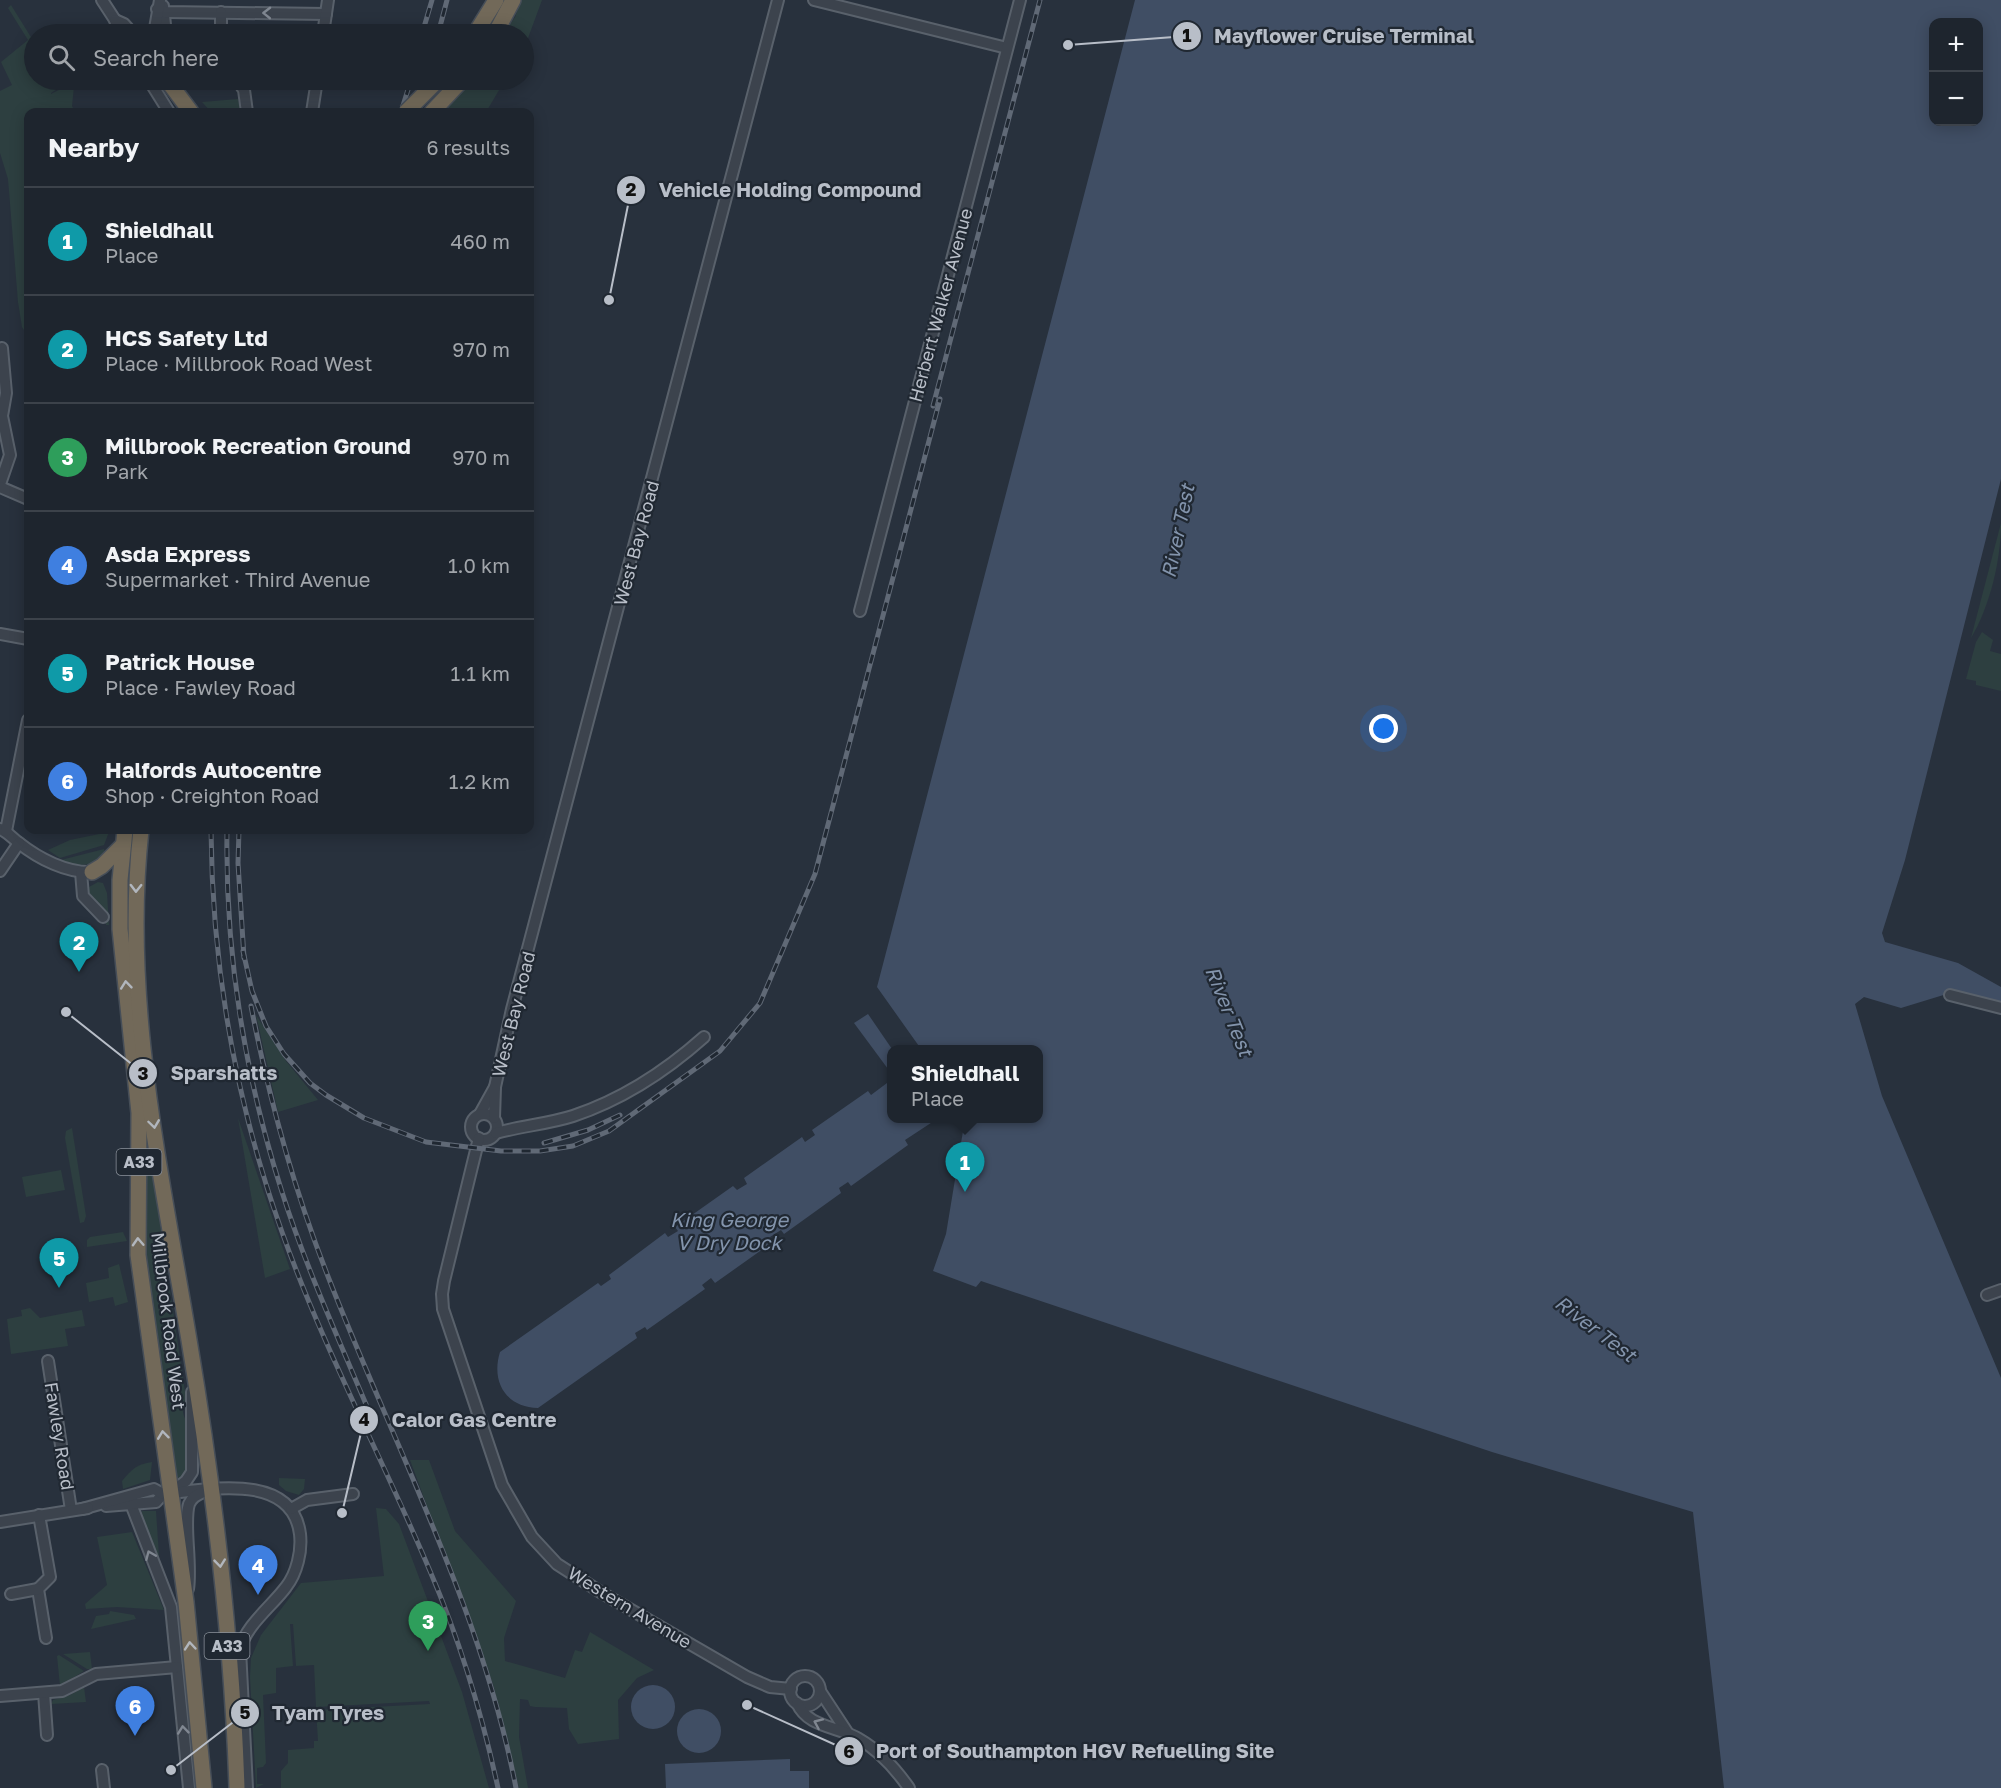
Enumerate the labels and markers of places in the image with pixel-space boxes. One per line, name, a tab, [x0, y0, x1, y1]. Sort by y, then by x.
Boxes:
callout: Mayflower Cruise Terminal	[1172, 17, 1486, 55]
callout: Vehicle Holding Compound	[616, 171, 933, 209]
pin: 2	[60, 922, 98, 972]
callout: Sparshatts	[128, 1054, 289, 1092]
pin: 1	[946, 1142, 984, 1192]
pin: 5	[40, 1238, 78, 1288]
callout: Calor Gas Centre	[349, 1401, 569, 1439]
pin: 4	[238, 1546, 278, 1595]
pin: 3	[408, 1602, 448, 1651]
pin: 6	[116, 1686, 154, 1736]
callout: Tyam Tyres	[230, 1694, 396, 1732]
callout: Port of Southampton HGV Refuelling Site	[834, 1732, 1286, 1770]

